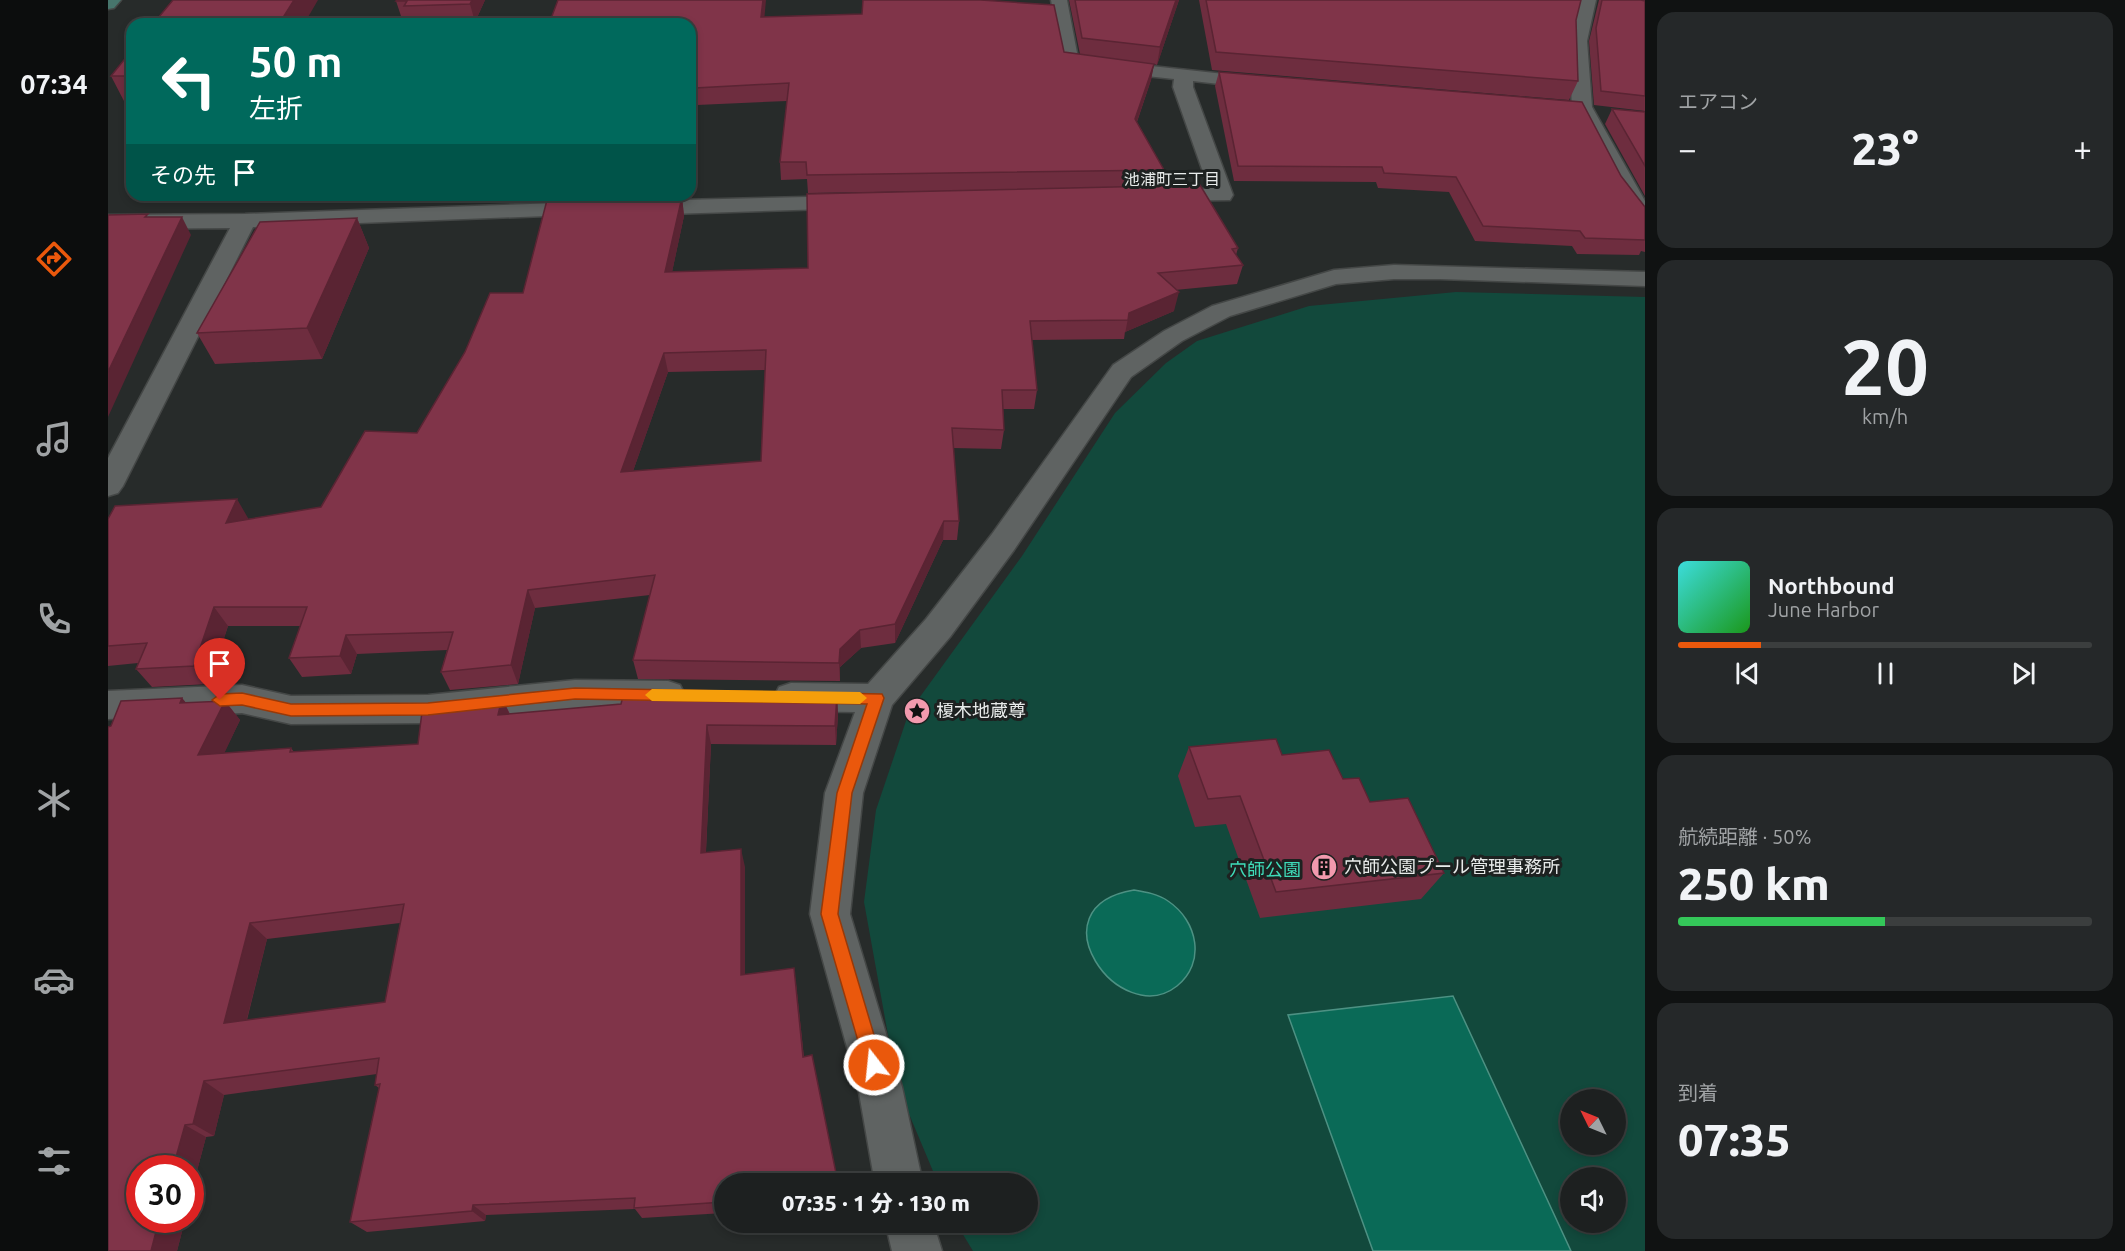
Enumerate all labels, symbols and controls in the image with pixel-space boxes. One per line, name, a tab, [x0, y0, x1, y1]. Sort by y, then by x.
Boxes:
text: 50 m	[249, 38, 343, 85]
icon: left	[150, 42, 228, 120]
text: 07:34	[20, 69, 88, 99]
text: エアコン	[1678, 90, 1758, 113]
text: 左折	[249, 93, 303, 123]
text: 23°	[1851, 123, 1919, 174]
text: −	[1678, 130, 1697, 167]
text: +	[2073, 130, 2092, 167]
icon: arrive	[228, 156, 261, 189]
text: その先	[150, 162, 216, 187]
district label: 池浦町三丁目	[1124, 170, 1220, 188]
icon: directions	[33, 238, 75, 280]
text: 20	[1841, 322, 1929, 410]
text: km/h	[1862, 405, 1908, 428]
icon: music	[33, 418, 75, 460]
text: Northbound	[1768, 573, 1894, 598]
icon: phone	[33, 598, 75, 640]
text: June Harbor	[1768, 598, 1879, 621]
pin	[194, 638, 245, 700]
icon: arrive	[203, 647, 236, 680]
icon: previous	[1731, 657, 1764, 690]
icon: pause	[1869, 657, 1902, 690]
icon: next	[2007, 657, 2040, 690]
place icon: 榎木地蔵尊	[902, 696, 932, 726]
place label: 榎木地蔵尊	[936, 700, 1026, 720]
icon: climate	[33, 779, 75, 821]
text: 航続距離 · 50%	[1678, 825, 1811, 848]
building icon: 穴師公園プール管理事務所	[1309, 852, 1339, 882]
place label: 穴師公園プール管理事務所	[1344, 856, 1560, 876]
text: 250 km	[1678, 858, 1830, 909]
park label: 穴師公園	[1229, 859, 1301, 879]
icon: car	[33, 959, 75, 1001]
position arrow	[842, 1033, 906, 1097]
text: 到着	[1678, 1081, 1718, 1104]
north arrow	[1560, 1089, 1626, 1155]
map controls	[1560, 1089, 1626, 1233]
text: 07:35	[1678, 1114, 1791, 1165]
icon: filters	[33, 1140, 75, 1182]
speed limit sign: 30	[126, 1155, 204, 1233]
button: sound	[1560, 1167, 1626, 1233]
text: 07:35 · 1 分 · 130 m	[782, 1190, 970, 1215]

